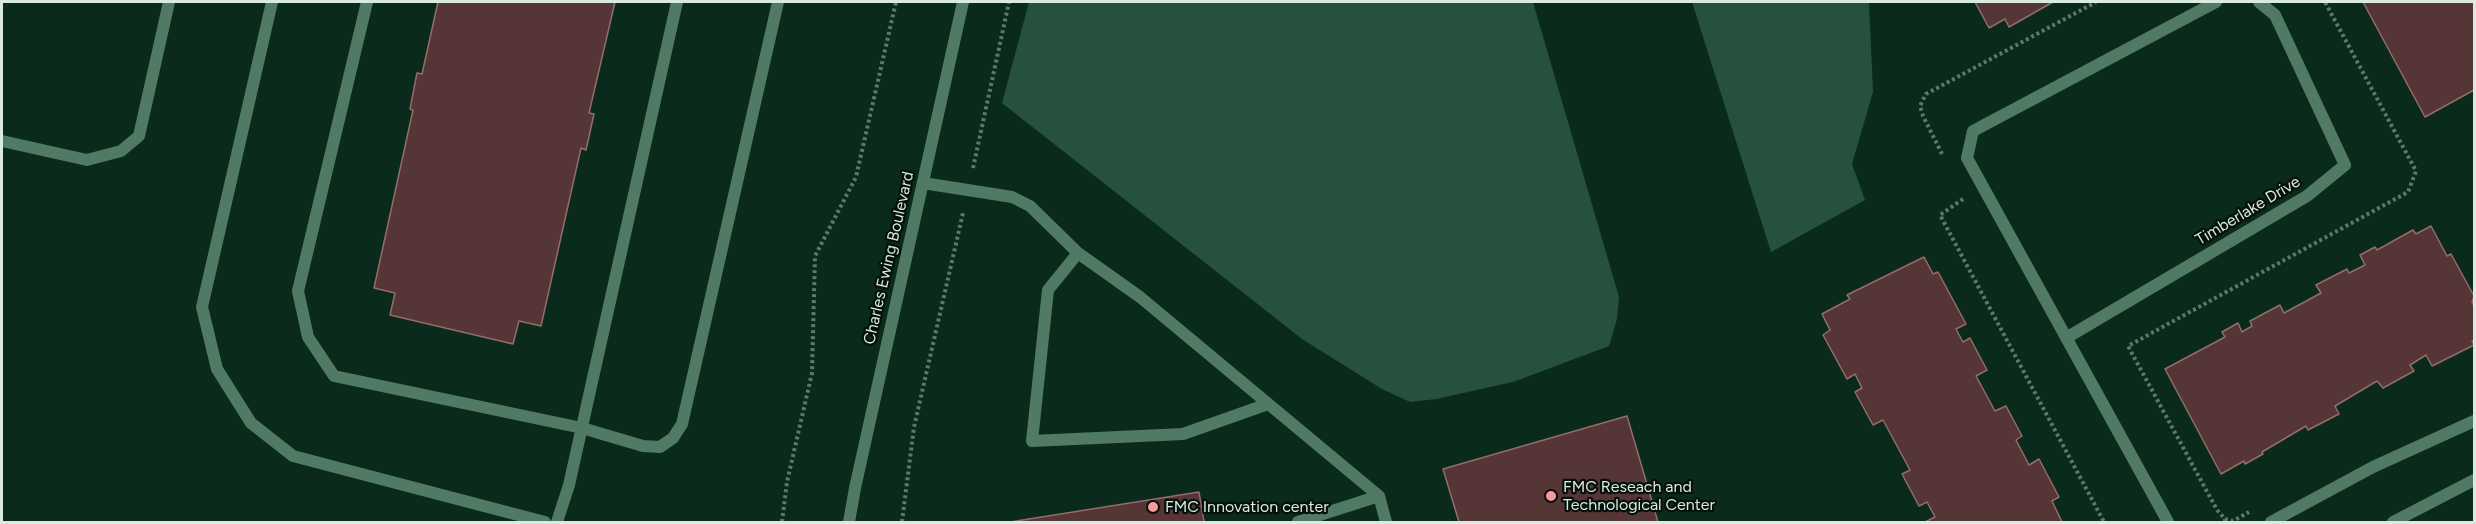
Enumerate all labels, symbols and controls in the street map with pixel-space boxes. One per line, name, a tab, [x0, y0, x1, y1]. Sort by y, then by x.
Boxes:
street label: Charles Ewing Boulevard	[860, 170, 918, 346]
street label: Timberlake Drive	[2192, 172, 2304, 250]
place label: FMC Reseach and Technological Center	[1563, 477, 1715, 515]
marker: FMC Reseach and Technological Center	[1544, 489, 1558, 503]
place label: FMC Innovation center	[1165, 497, 1329, 517]
marker: FMC Innovation center	[1146, 500, 1160, 514]

